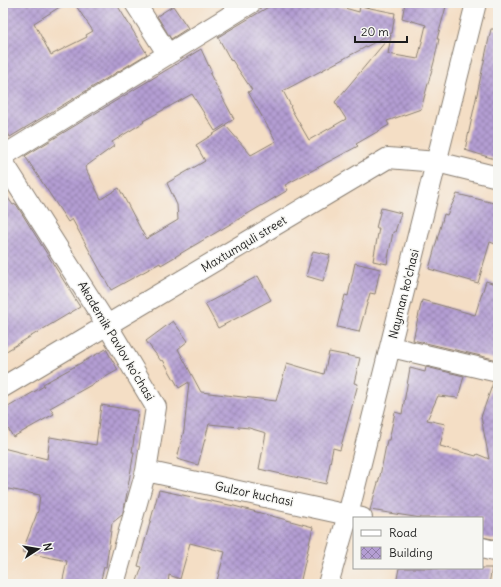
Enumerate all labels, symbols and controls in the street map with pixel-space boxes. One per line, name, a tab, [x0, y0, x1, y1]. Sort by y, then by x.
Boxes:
scale bar	[355, 18, 407, 44]
text: 20 m	[361, 24, 389, 39]
street label: Maxtumquli street	[198, 212, 289, 275]
street label: Nayman ko'chasi	[385, 248, 422, 340]
street label: Akademik Pavlov ko'chasi	[75, 278, 158, 403]
street label: Gulzor kuchasi	[214, 478, 295, 509]
legend	[353, 517, 483, 569]
text: Road	[389, 525, 417, 540]
north arrow	[18, 529, 58, 569]
text: N	[40, 542, 55, 552]
text: Building	[389, 545, 433, 560]

